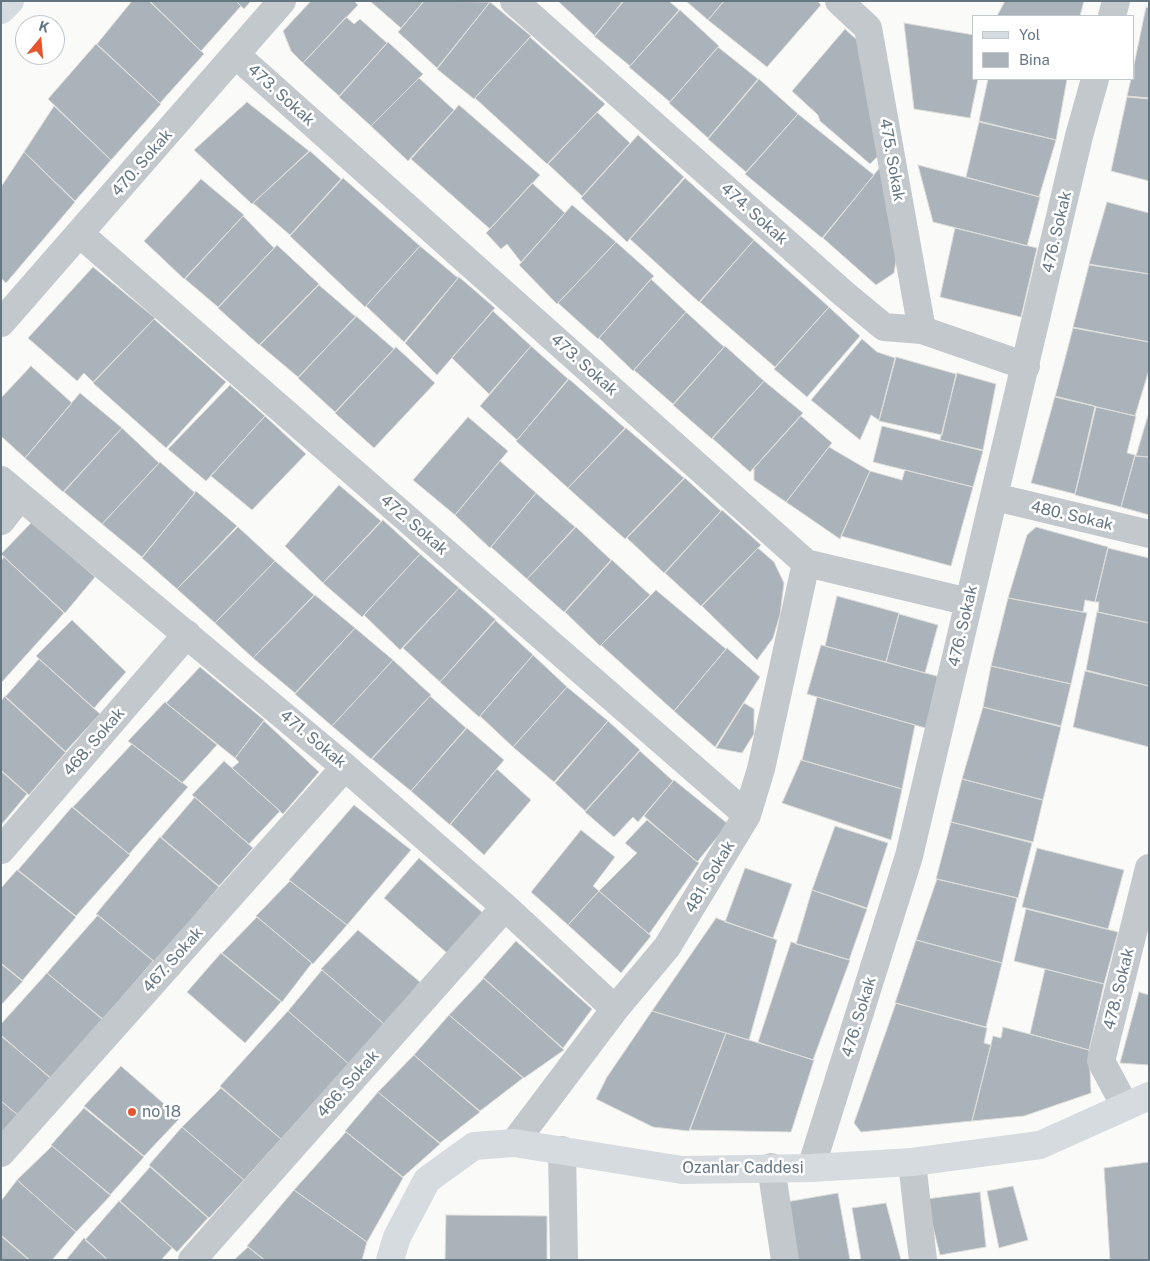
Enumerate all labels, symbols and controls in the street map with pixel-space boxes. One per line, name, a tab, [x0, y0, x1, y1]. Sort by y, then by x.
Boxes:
north arrow	[15, 15, 65, 65]
legend	[972, 15, 1135, 80]
text: K	[37, 17, 51, 36]
text: Yol	[1019, 26, 1040, 43]
text: Bina	[1019, 51, 1050, 68]
street label: 473. Sokak	[244, 60, 318, 130]
street label: 475. Sokak	[875, 117, 909, 203]
street label: 470. Sokak	[108, 125, 176, 201]
street label: 474. Sokak	[717, 179, 791, 249]
street label: 476. Sokak	[1038, 189, 1076, 275]
street label: 473. Sokak	[547, 330, 621, 400]
street label: 472. Sokak	[376, 490, 452, 560]
street label: 480. Sokak	[1029, 497, 1115, 535]
street label: 476. Sokak	[944, 583, 982, 669]
street label: 468. Sokak	[59, 704, 129, 780]
street label: 471. Sokak	[276, 706, 350, 772]
street label: 481. Sokak	[681, 837, 739, 917]
street label: 467. Sokak	[139, 923, 207, 997]
street label: 478. Sokak	[1100, 946, 1138, 1032]
street label: 476. Sokak	[838, 974, 880, 1060]
street label: 466. Sokak	[313, 1046, 383, 1122]
place label: no 18	[142, 1102, 181, 1122]
marker: no 18	[126, 1106, 138, 1118]
street label: Ozanlar Caddesi	[682, 1158, 804, 1178]

